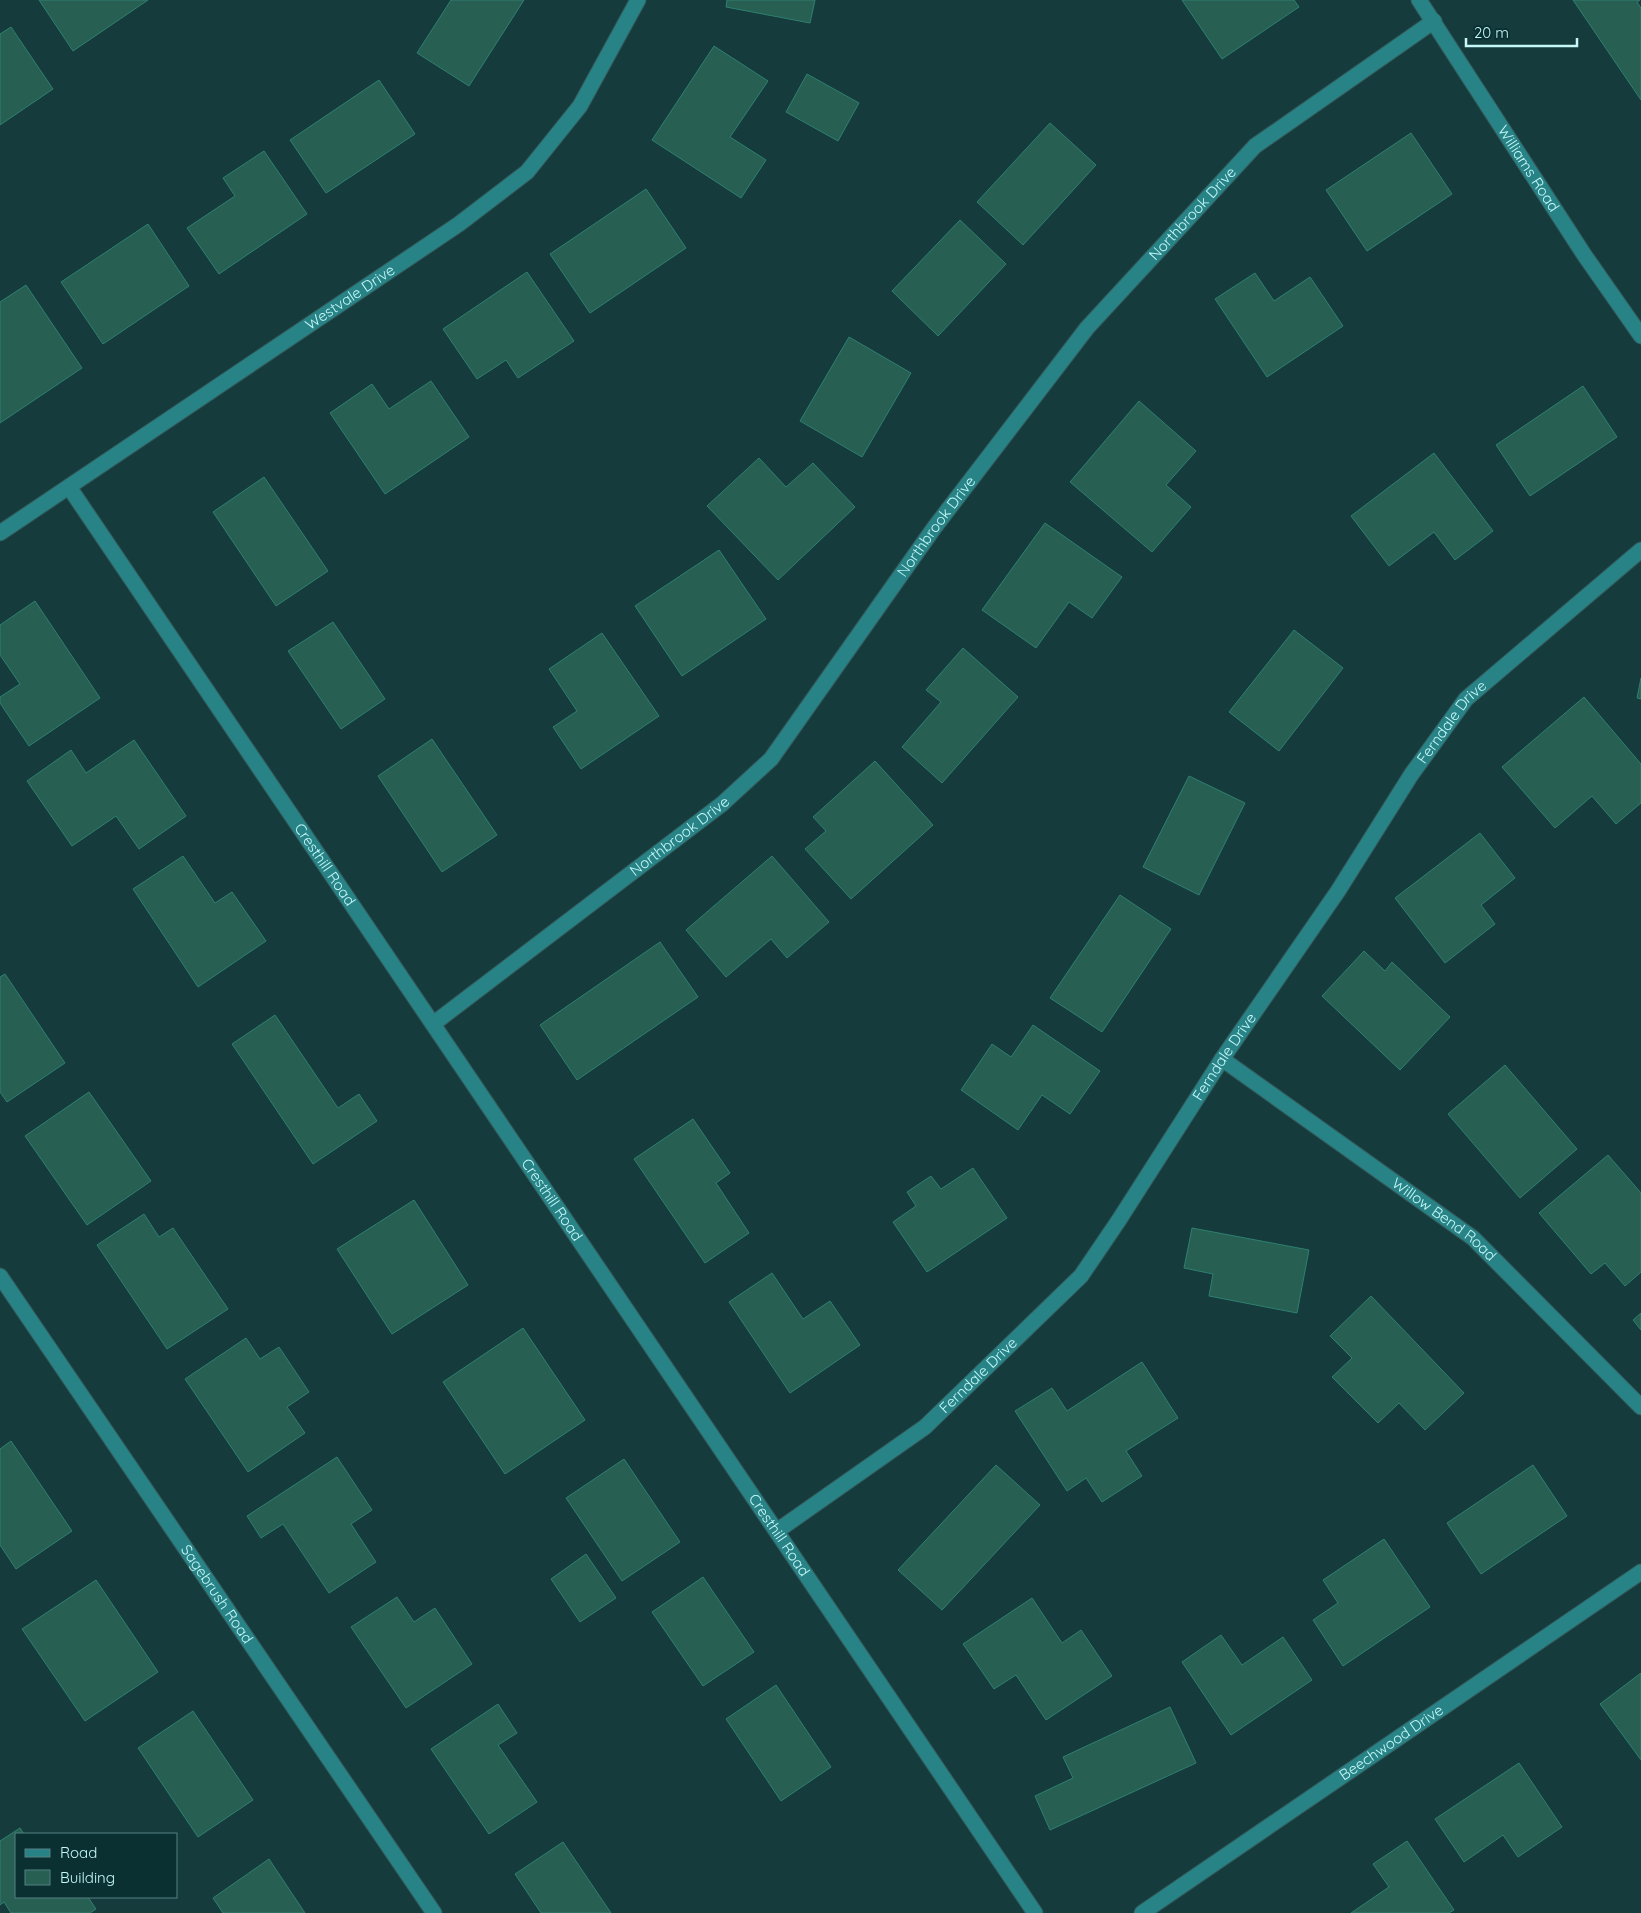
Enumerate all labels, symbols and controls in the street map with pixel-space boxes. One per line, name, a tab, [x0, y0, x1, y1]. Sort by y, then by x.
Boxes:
scale bar	[1466, 15, 1577, 47]
text: 20 m	[1474, 23, 1509, 42]
street label: Williams Road	[1494, 122, 1564, 215]
street label: Northbrook Drive	[1144, 163, 1240, 264]
street label: Westvale Drive	[301, 260, 398, 334]
street label: Northbrook Drive	[893, 472, 979, 580]
street label: Ferndale Drive	[1412, 676, 1490, 767]
street label: Northbrook Drive	[626, 792, 733, 880]
street label: Cresthill Road	[290, 819, 360, 909]
street label: Ferndale Drive	[1188, 1009, 1260, 1104]
street label: Cresthill Road	[518, 1155, 587, 1245]
street label: Willow Bend Road	[1388, 1173, 1500, 1265]
street label: Ferndale Drive	[935, 1333, 1021, 1417]
street label: Cresthill Road	[745, 1490, 814, 1580]
street label: Sagebrush Road	[177, 1541, 258, 1647]
street label: Beechwood Drive	[1335, 1700, 1447, 1784]
legend	[15, 1833, 178, 1898]
text: Road	[60, 1843, 97, 1862]
text: Building	[60, 1868, 115, 1887]

